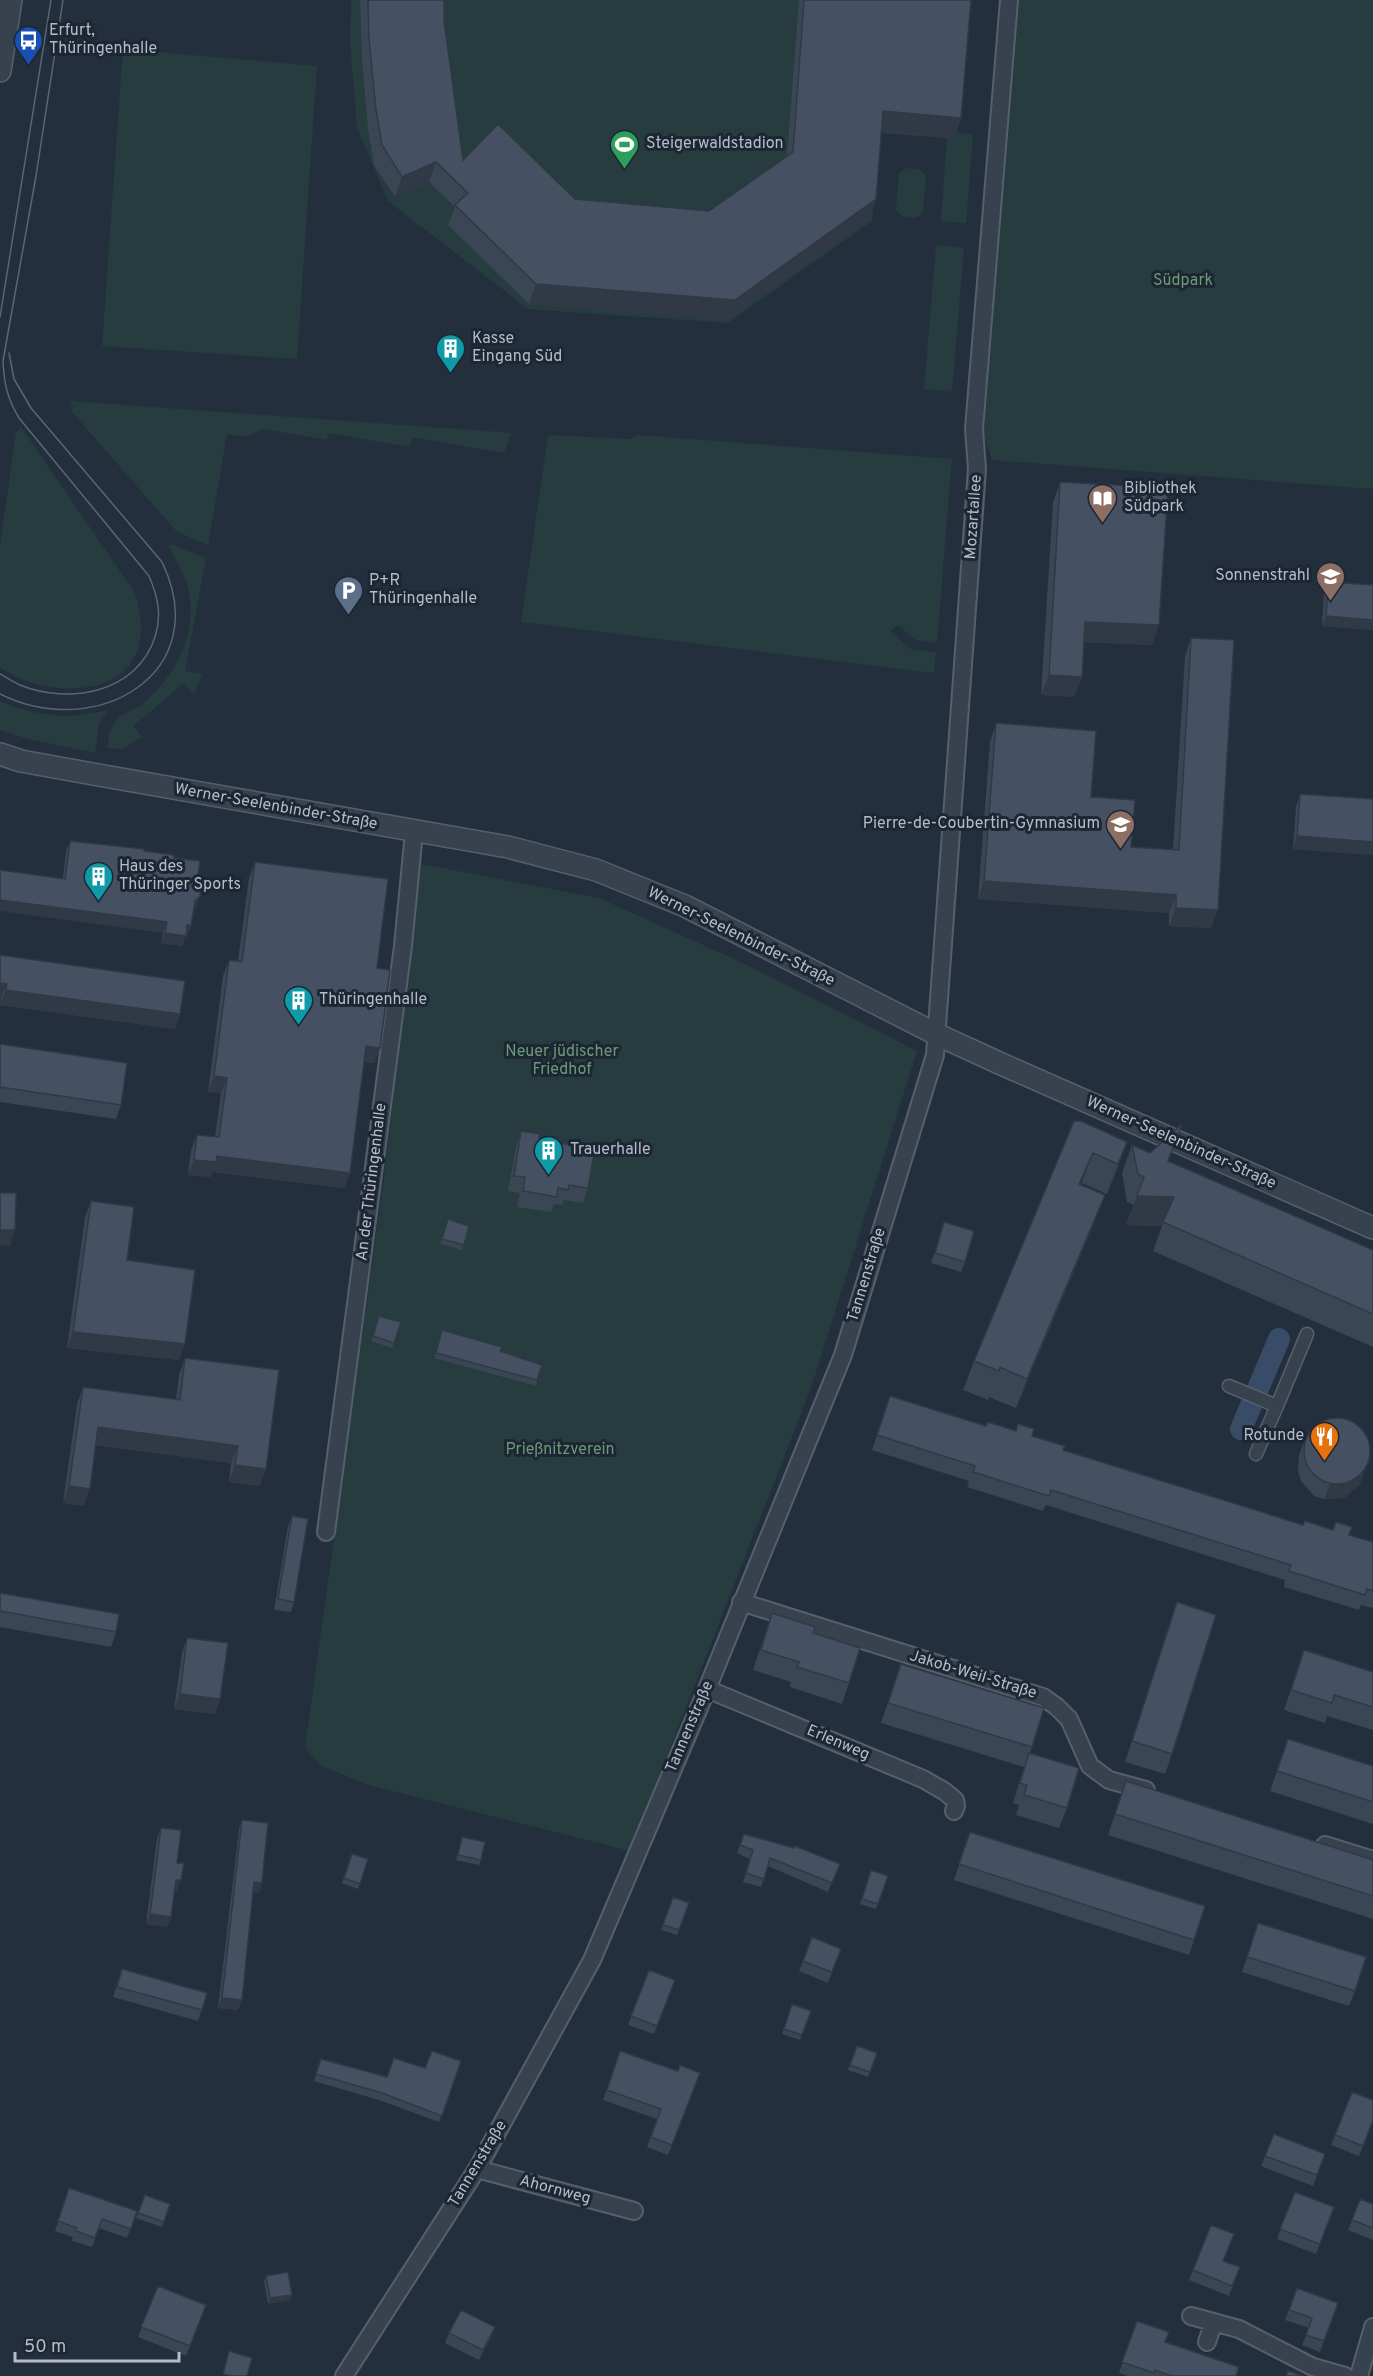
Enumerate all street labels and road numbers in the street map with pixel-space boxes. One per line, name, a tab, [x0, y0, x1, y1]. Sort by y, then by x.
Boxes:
street label: Mozartallee	[961, 474, 987, 560]
street label: Werner-Seelenbinder-Straße	[173, 779, 379, 835]
street label: Werner-Seelenbinder-Straße	[644, 883, 838, 991]
street label: Werner-Seelenbinder-Straße	[1083, 1092, 1279, 1194]
street label: An der Thüringenhalle	[352, 1102, 392, 1262]
street label: Tannenstraße	[843, 1225, 891, 1325]
street label: Jakob-Weil-Straße	[907, 1646, 1039, 1704]
street label: Tannenstraße	[662, 1678, 718, 1776]
street label: Erlenweg	[803, 1721, 873, 1765]
street label: Tannenstraße	[444, 2117, 512, 2211]
street label: Ahornweg	[517, 2171, 593, 2209]

